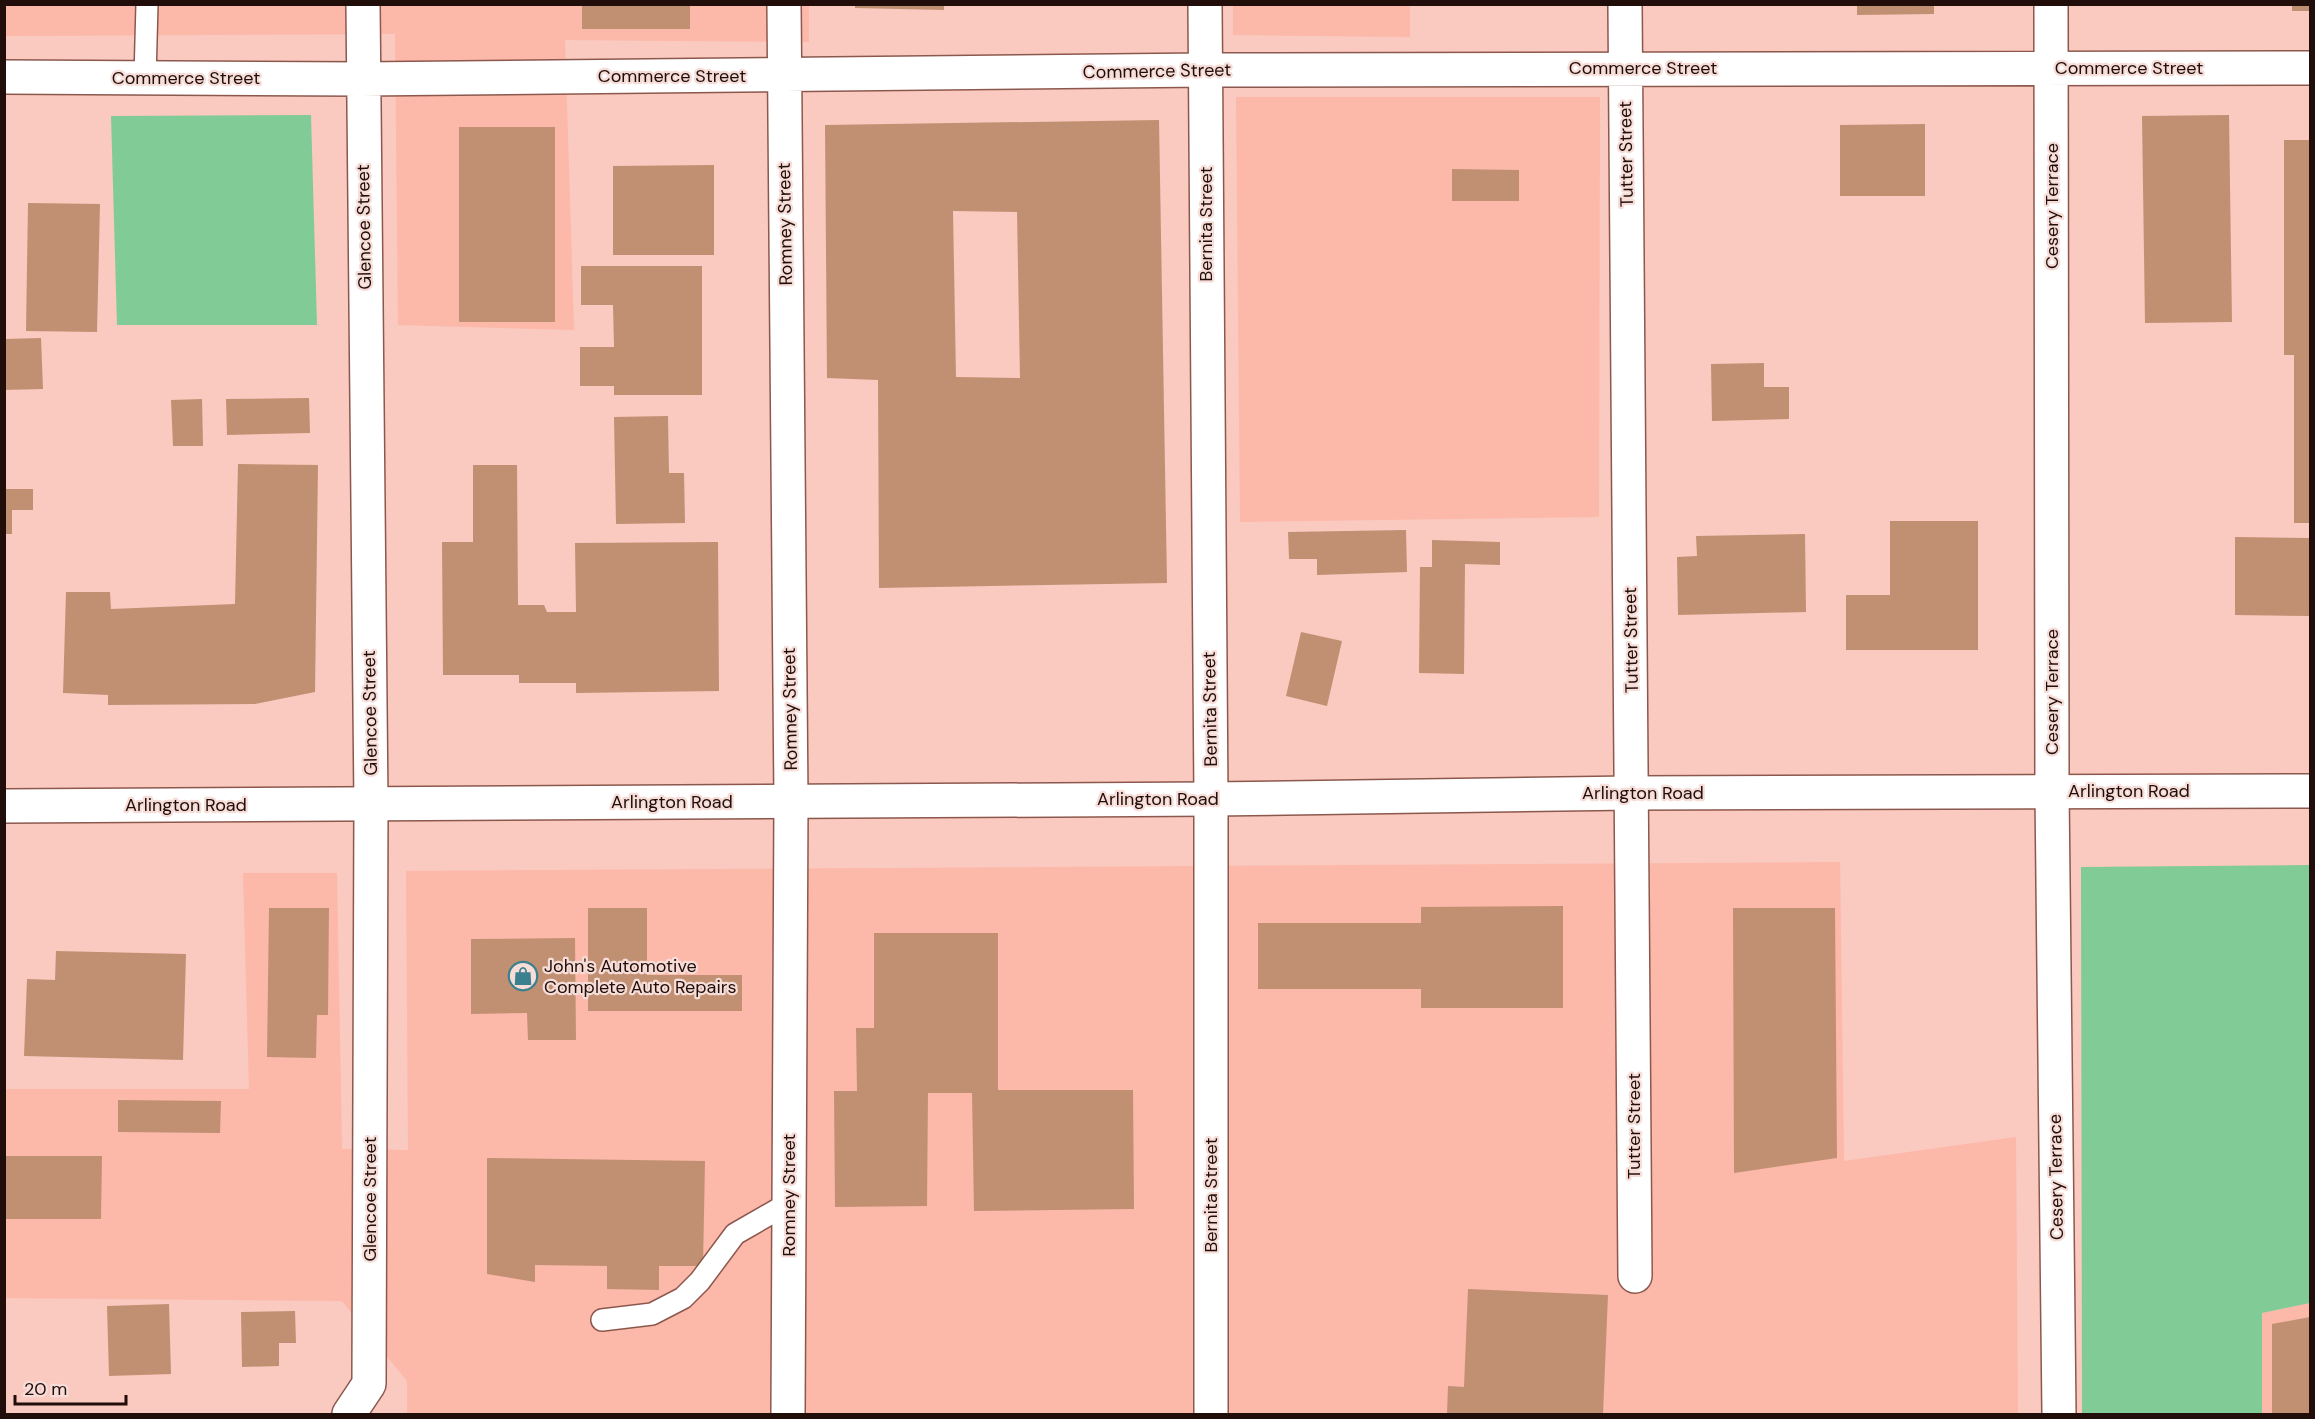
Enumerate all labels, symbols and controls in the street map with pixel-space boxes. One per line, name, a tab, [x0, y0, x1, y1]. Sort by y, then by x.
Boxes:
street label: Commerce Street	[1569, 56, 1717, 80]
street label: Commerce Street	[2055, 56, 2203, 80]
street label: Commerce Street	[1083, 58, 1231, 84]
street label: Commerce Street	[598, 64, 746, 88]
street label: Commerce Street	[112, 66, 260, 90]
street label: Tutter Street	[1613, 101, 1639, 207]
street label: Cesery Terrace	[2040, 143, 2064, 269]
street label: Romney Street	[772, 162, 798, 286]
street label: Glencoe Street	[351, 164, 377, 290]
street label: Bernita Street	[1194, 166, 1218, 282]
street label: Tutter Street	[1618, 587, 1644, 693]
street label: Cesery Terrace	[2040, 629, 2064, 755]
street label: Romney Street	[777, 647, 803, 771]
street label: Glencoe Street	[357, 650, 383, 776]
street label: Bernita Street	[1197, 651, 1223, 767]
street label: Arlington Road	[2068, 779, 2190, 803]
street label: Arlington Road	[1582, 781, 1704, 805]
street label: Arlington Road	[1097, 787, 1219, 811]
street label: Arlington Road	[611, 790, 733, 814]
street label: Arlington Road	[125, 793, 247, 817]
place label: John's Automotive Complete Auto Repairs	[544, 954, 736, 999]
shop icon: John's Automotive Complete Auto Repairs	[507, 960, 539, 992]
street label: Tutter Street	[1622, 1073, 1646, 1179]
street label: Cesery Terrace	[2043, 1114, 2069, 1240]
street label: Romney Street	[777, 1134, 801, 1256]
street label: Glencoe Street	[358, 1136, 382, 1262]
street label: Bernita Street	[1199, 1137, 1223, 1253]
scale bar	[15, 1368, 126, 1406]
text: 20 m	[24, 1377, 67, 1401]

